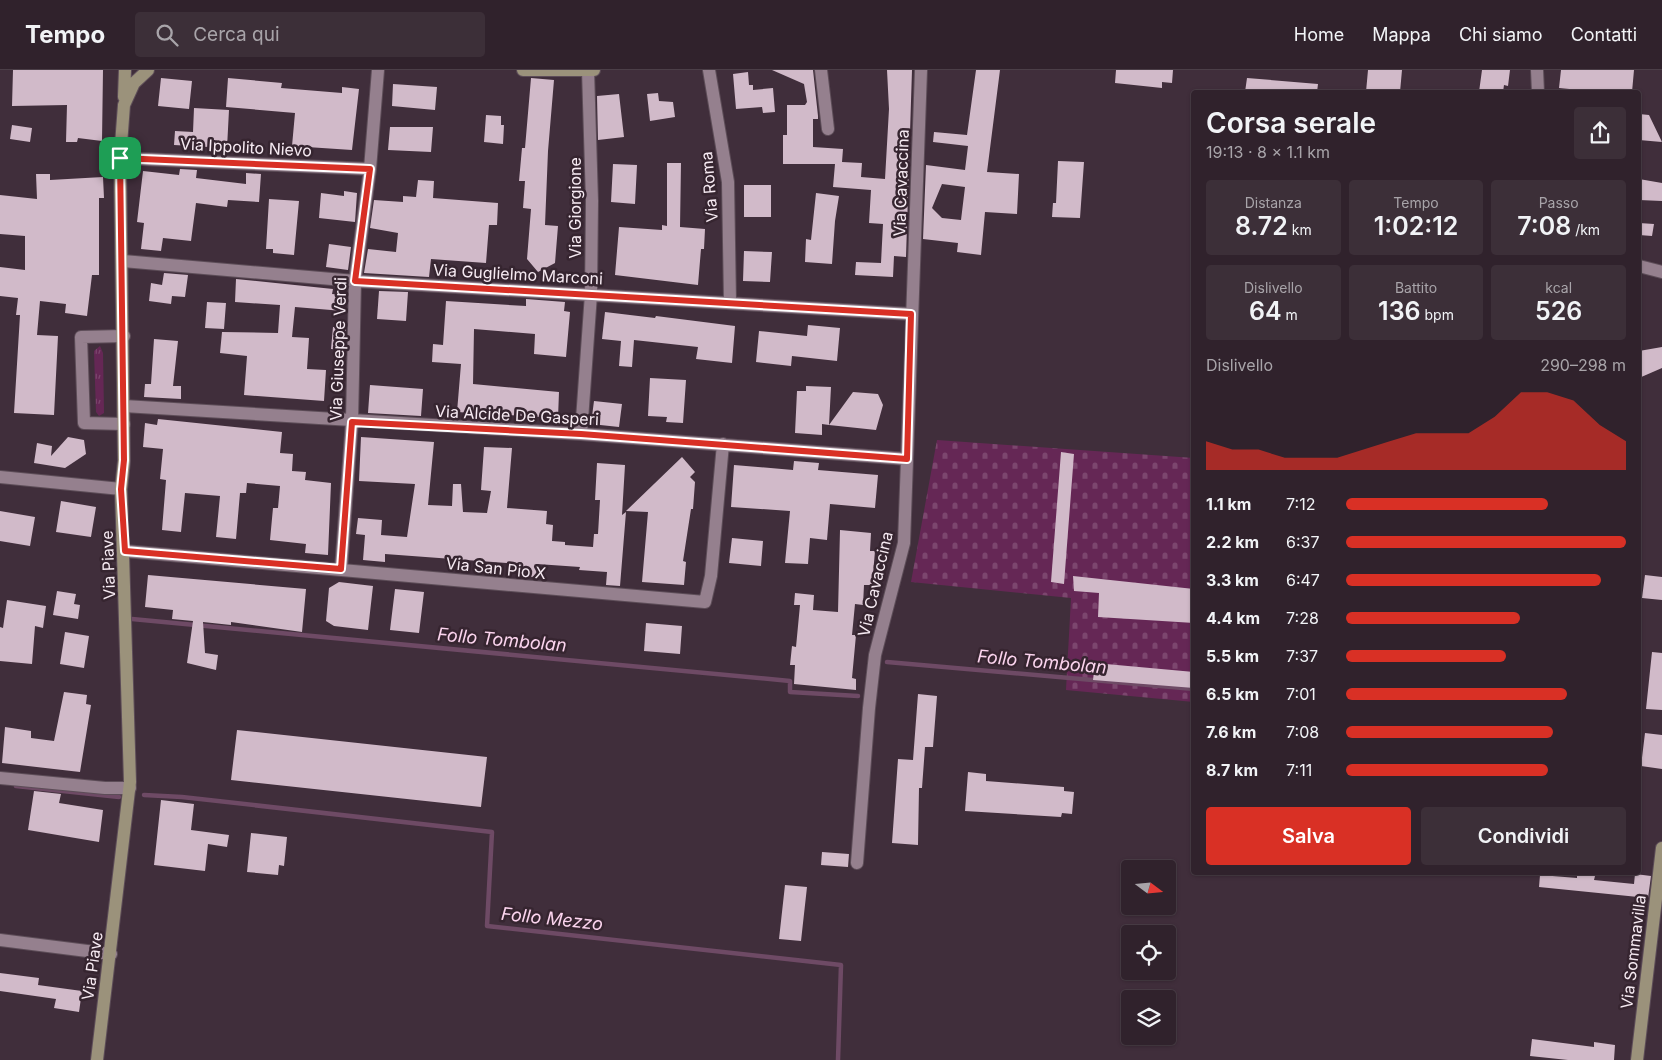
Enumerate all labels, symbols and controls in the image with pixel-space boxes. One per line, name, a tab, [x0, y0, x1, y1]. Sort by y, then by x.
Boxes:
search box	[135, 12, 485, 57]
text: Tempo	[25, 20, 105, 49]
icon: search	[153, 21, 181, 49]
text: Cerca qui	[193, 23, 280, 46]
text: Home	[1294, 24, 1344, 45]
text: Mappa	[1372, 24, 1431, 45]
text: Chi siamo	[1459, 24, 1543, 45]
text: Contatti	[1571, 24, 1637, 45]
text: Corsa serale	[1206, 106, 1376, 140]
button: share	[1574, 107, 1626, 159]
street label: Via Cavaccina	[889, 129, 913, 237]
street label: Via Ippolito Nievo	[180, 134, 312, 160]
pin	[99, 137, 141, 179]
text: 19:13 · 8 × 1.1 km	[1206, 142, 1330, 162]
icon: arrive	[106, 144, 134, 172]
street label: Via Roma	[696, 151, 722, 223]
street label: Via Giorgione	[565, 157, 585, 259]
text: Distanza	[1245, 194, 1302, 211]
text: Tempo	[1393, 194, 1439, 211]
text: Passo	[1539, 194, 1579, 211]
text: 8.72	[1235, 211, 1288, 241]
text: 1:02:12	[1374, 211, 1458, 241]
text: 7:08	[1517, 211, 1571, 241]
text: km	[1288, 221, 1312, 238]
text: /km	[1571, 221, 1600, 238]
street label: Via Guglielmo Marconi	[433, 260, 603, 288]
street label: Via Giuseppe Verdi	[325, 277, 351, 421]
text: Dislivello	[1244, 279, 1303, 296]
text: Battito	[1395, 279, 1437, 296]
text: kcal	[1545, 279, 1572, 296]
text: 64	[1249, 296, 1282, 326]
text: 136	[1378, 296, 1421, 326]
text: 526	[1535, 296, 1582, 326]
text: m	[1282, 306, 1298, 323]
text: bpm	[1421, 306, 1454, 323]
text: Dislivello	[1206, 355, 1273, 375]
text: 290–298 m	[1540, 355, 1626, 375]
street label: Via Alcide De Gasperi	[435, 401, 599, 429]
text: 1.1 km	[1206, 494, 1251, 514]
text: 7:12	[1286, 494, 1315, 514]
street label: Via Cavaccina	[853, 529, 897, 639]
street label: Via Piave	[97, 530, 119, 600]
text: 2.2 km	[1206, 532, 1259, 552]
text: 6:37	[1286, 532, 1319, 552]
street label: Via San Pio X	[445, 553, 547, 583]
text: 3.3 km	[1206, 570, 1259, 590]
text: 6:47	[1286, 570, 1320, 590]
text: 4.4 km	[1206, 608, 1260, 628]
text: 7:28	[1286, 608, 1319, 628]
water label: Follo Tombolan	[436, 623, 568, 656]
water label: Follo Tombolan	[976, 645, 1108, 678]
text: 5.5 km	[1206, 646, 1259, 666]
text: 7:37	[1286, 646, 1318, 666]
text: 6.5 km	[1206, 684, 1259, 704]
text: 7:01	[1286, 684, 1316, 704]
text: 7.6 km	[1206, 722, 1256, 742]
text: 7:08	[1286, 722, 1319, 742]
text: 8.7 km	[1206, 760, 1258, 780]
text: 7:11	[1286, 760, 1312, 780]
button: Salva	[1206, 807, 1411, 865]
button: Condividi	[1421, 807, 1626, 865]
north arrow	[1121, 860, 1176, 915]
map controls	[1121, 860, 1176, 1045]
street label: Via Sommavilla	[1616, 894, 1650, 1010]
water label: Follo Mezzo	[500, 903, 604, 934]
button: locate	[1121, 925, 1176, 980]
street label: Via Piave	[77, 930, 107, 1002]
button: layers	[1121, 990, 1176, 1045]

